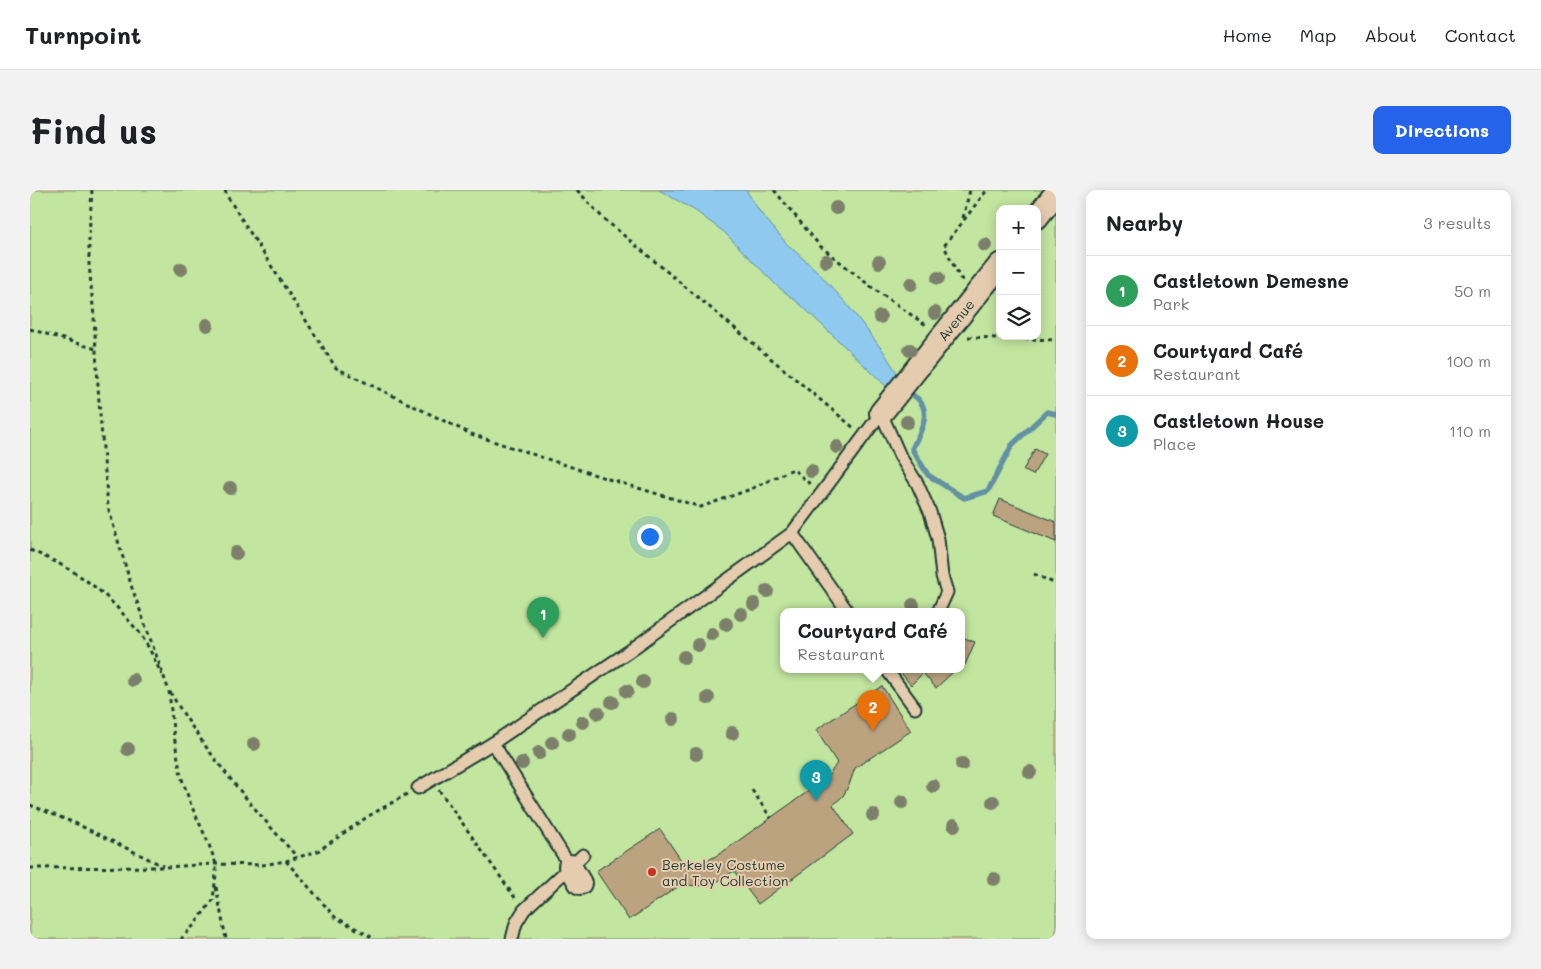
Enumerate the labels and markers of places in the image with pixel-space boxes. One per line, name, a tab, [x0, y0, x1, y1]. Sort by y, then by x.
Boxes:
pin: 1	[527, 597, 559, 638]
pin: 2	[857, 690, 889, 731]
pin: 3	[800, 760, 832, 801]
place label: Berkeley Costume and Toy Collection	[662, 855, 788, 890]
marker: Berkeley Costume and Toy Collection	[646, 866, 658, 878]

